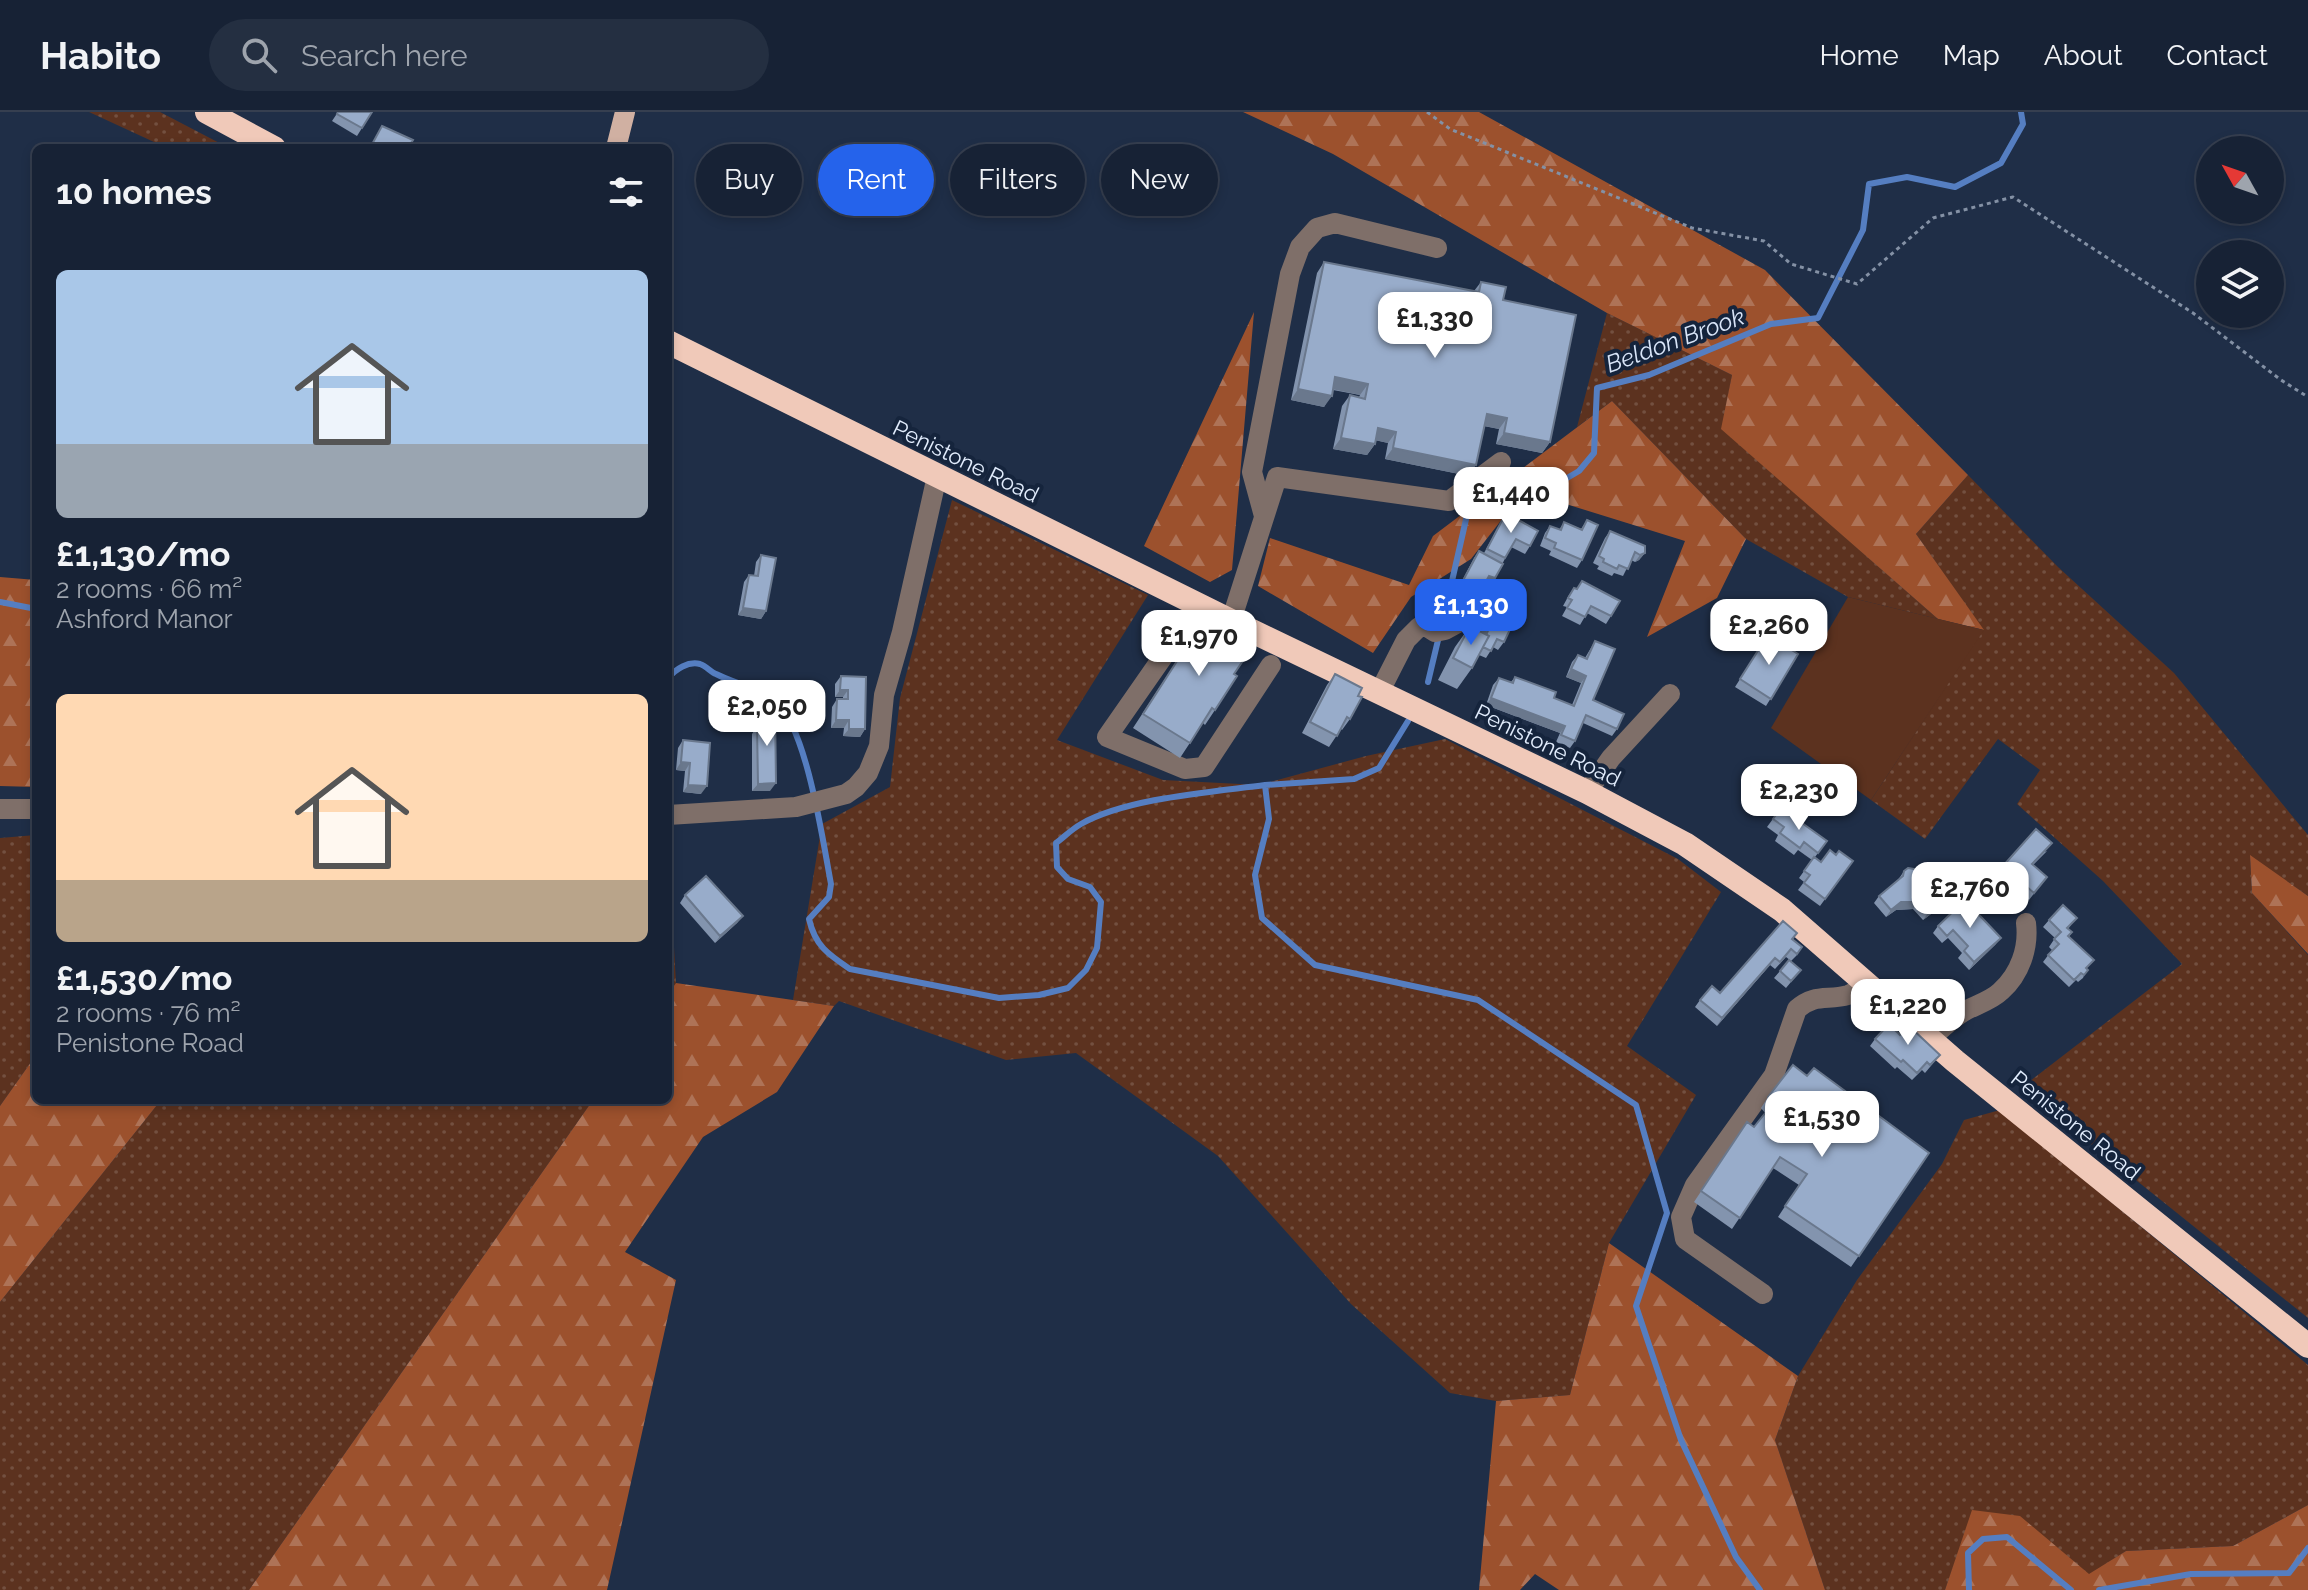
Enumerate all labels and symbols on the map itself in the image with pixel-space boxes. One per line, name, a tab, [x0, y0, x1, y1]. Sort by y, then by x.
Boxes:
north arrow	[2196, 136, 2284, 224]
pin: £1,330	[1370, 292, 1500, 360]
water label: Beldon Brook	[1602, 301, 1749, 379]
street label: Penistone Road	[889, 414, 1043, 508]
pin: £1,440	[1446, 467, 1576, 535]
pin: £1,130	[1406, 579, 1536, 647]
pin: £2,260	[1704, 599, 1834, 667]
pin: £1,970	[1134, 610, 1264, 678]
pin: £2,050	[702, 680, 832, 748]
street label: Penistone Road	[1471, 698, 1625, 792]
pin: £2,230	[1734, 764, 1864, 832]
pin: £2,760	[1905, 862, 2035, 930]
pin: £1,220	[1843, 979, 1973, 1047]
street label: Penistone Road	[2006, 1065, 2146, 1185]
pin: £1,530	[1757, 1091, 1887, 1159]

